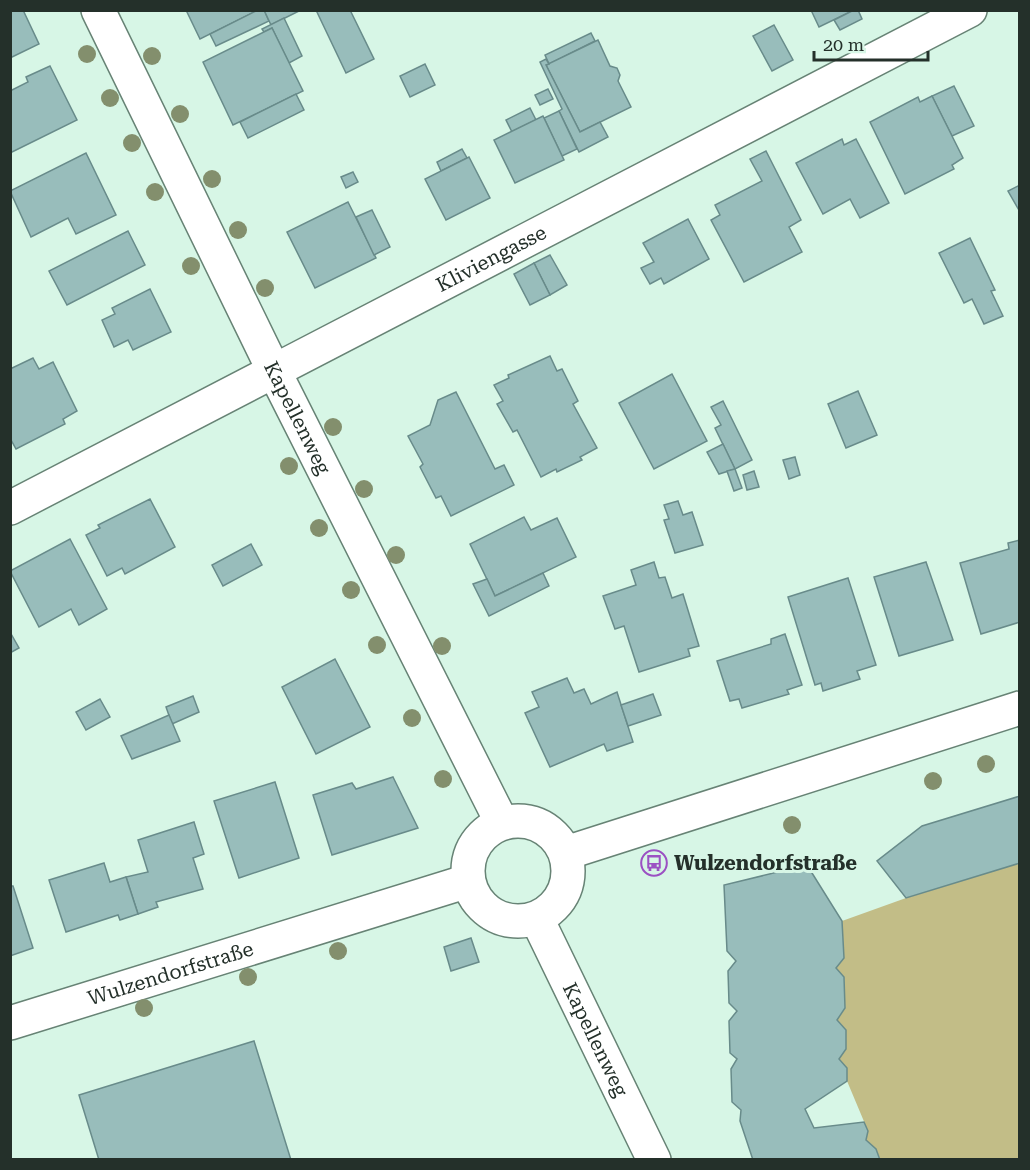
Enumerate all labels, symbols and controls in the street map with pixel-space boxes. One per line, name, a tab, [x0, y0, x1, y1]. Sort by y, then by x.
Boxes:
scale bar	[814, 24, 928, 62]
text: 20 m	[823, 34, 864, 55]
street label: Kliviengasse	[432, 220, 550, 297]
street label: Kapellenweg	[259, 357, 336, 479]
bus stop icon: Wulzendorfstraße	[639, 848, 669, 878]
place label: Wulzendorfstraße	[674, 851, 857, 875]
street label: Wulzendorfstraße	[85, 936, 256, 1010]
street label: Kapellenweg	[558, 979, 634, 1101]

